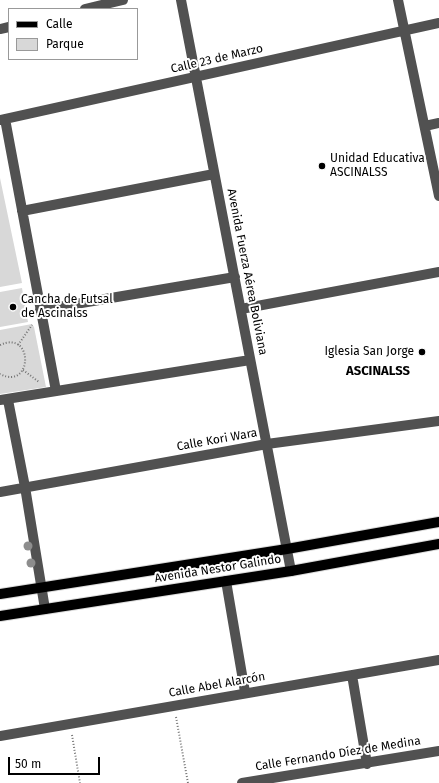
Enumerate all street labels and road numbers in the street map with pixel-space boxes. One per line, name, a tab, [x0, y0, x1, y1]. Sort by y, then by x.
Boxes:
street label: Calle 23 de Marzo	[169, 41, 265, 77]
street label: Avenida Fuerza Aérea Boliviana	[224, 188, 270, 356]
street label: Calle Kori Wara	[176, 426, 258, 454]
street label: Avenida Nestor Galindo	[154, 552, 282, 586]
street label: Calle Abel Alarcón	[168, 669, 266, 701]
street label: Calle Fernando Díez de Medina	[254, 734, 422, 774]

